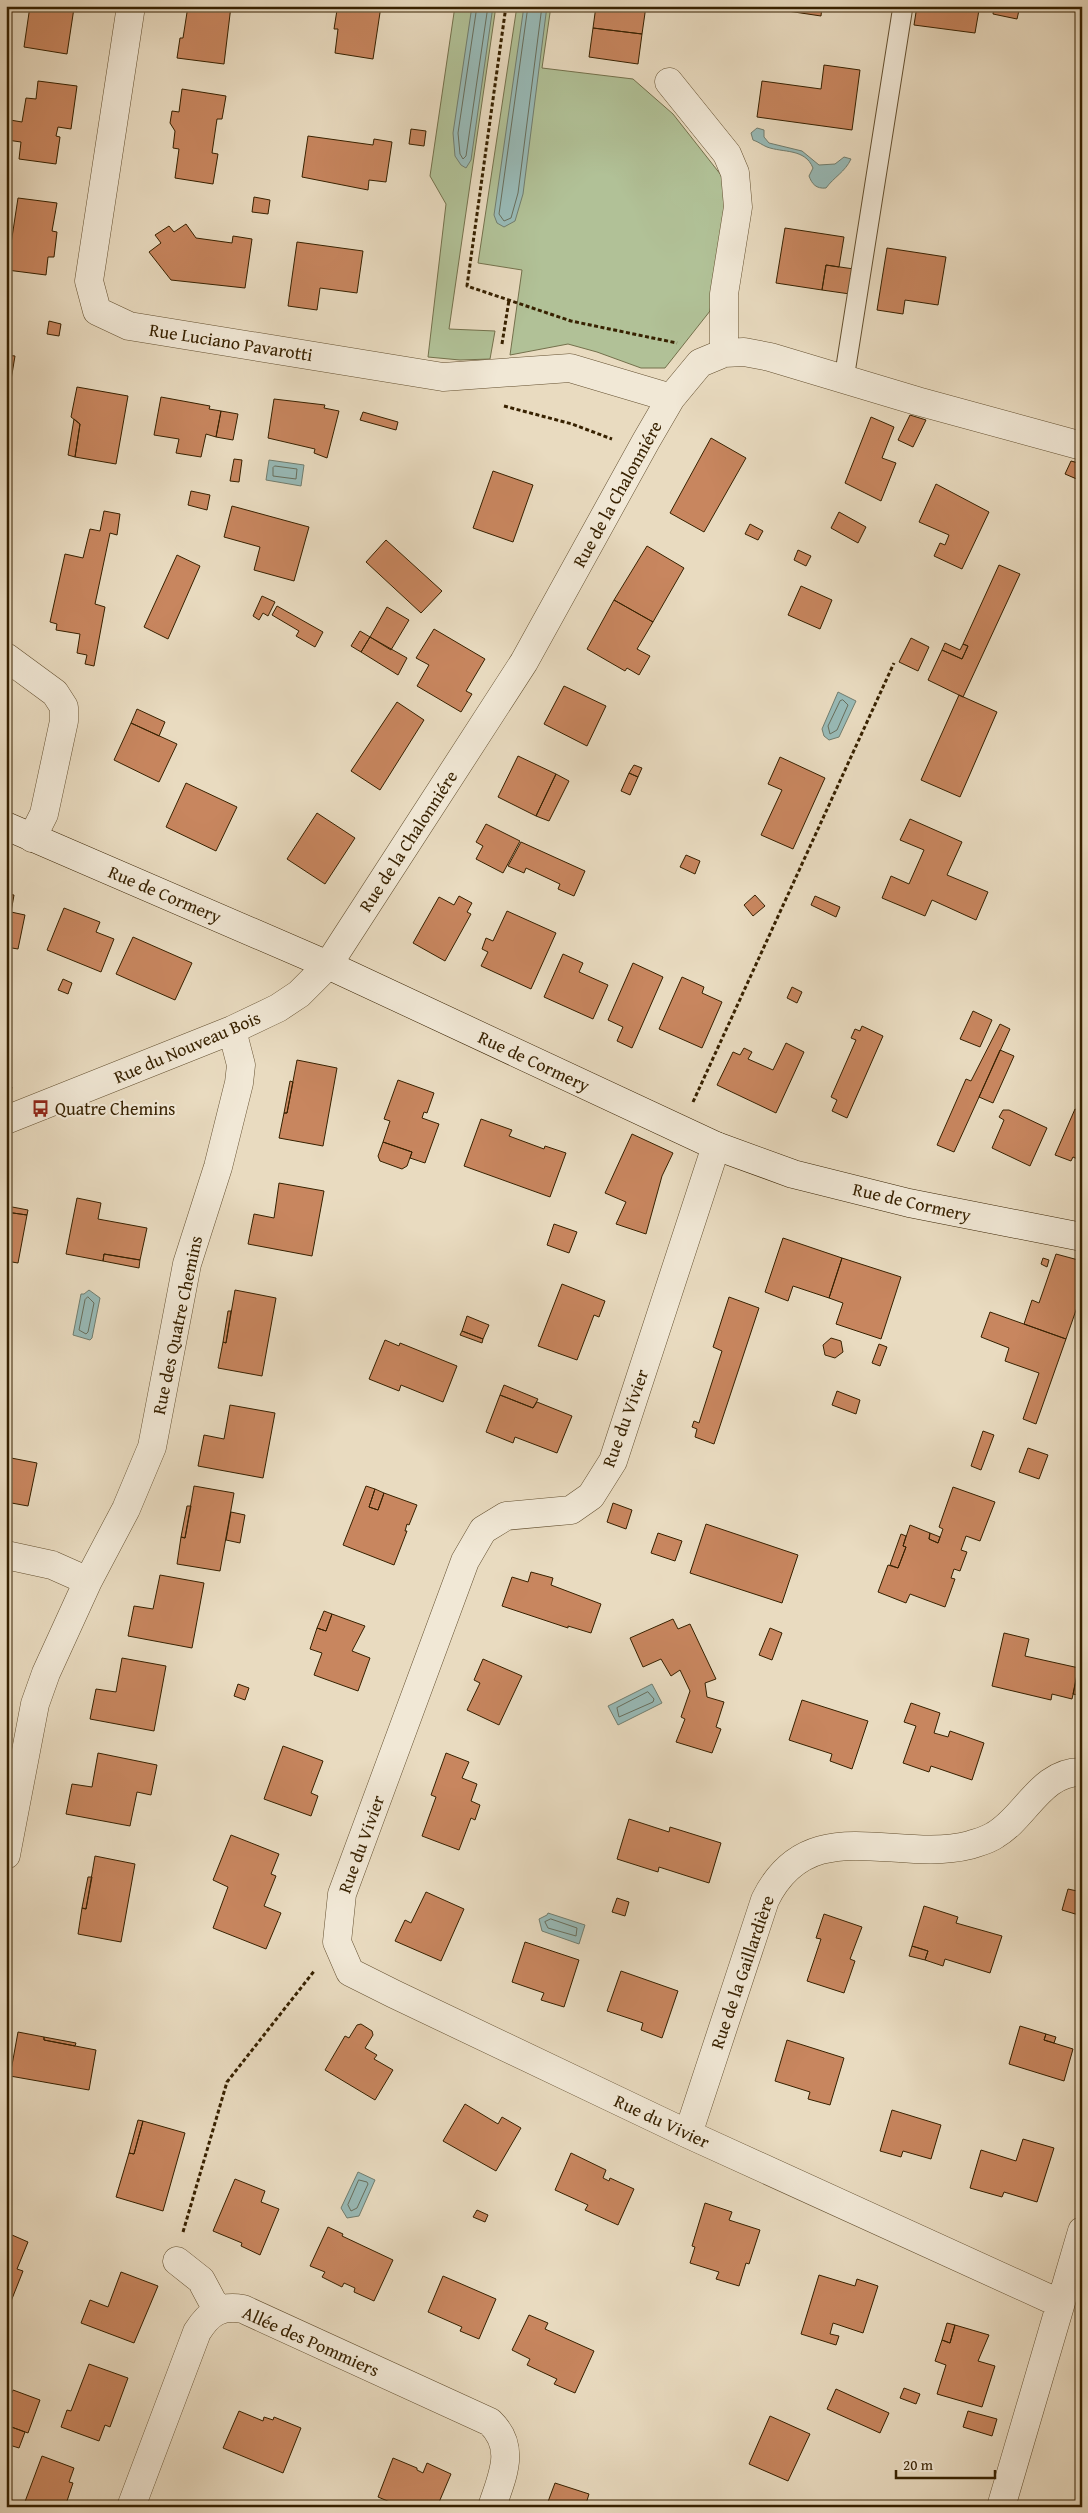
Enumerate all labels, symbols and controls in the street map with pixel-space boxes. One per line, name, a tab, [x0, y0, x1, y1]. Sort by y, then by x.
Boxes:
street label: Rue Luciano Pavarotti	[147, 316, 315, 368]
street label: Rue de la Chalonniére	[565, 416, 669, 572]
street label: Rue de la Chalonniére	[352, 765, 464, 917]
street label: Rue de Cormery	[104, 858, 226, 930]
street label: Rue du Nouveau Bois	[109, 1004, 265, 1090]
street label: Rue de Cormery	[474, 1023, 594, 1099]
place label: Quatre Chemins	[55, 1095, 175, 1122]
bus stop icon: Quatre Chemins	[31, 1098, 51, 1118]
street label: Rue de Cormery	[850, 1175, 974, 1229]
street label: Rue des Quatre Chemins	[145, 1233, 209, 1417]
street label: Rue du Vivier	[595, 1365, 655, 1471]
street label: Rue du Vivier	[331, 1791, 391, 1897]
street label: Rue de la Gaillardière	[703, 1892, 781, 2052]
street label: Rue du Vivier	[610, 2087, 715, 2155]
street label: Allée des Pommiers	[238, 2299, 384, 2383]
scale bar	[896, 2448, 994, 2480]
text: 20 m	[903, 2454, 934, 2475]

